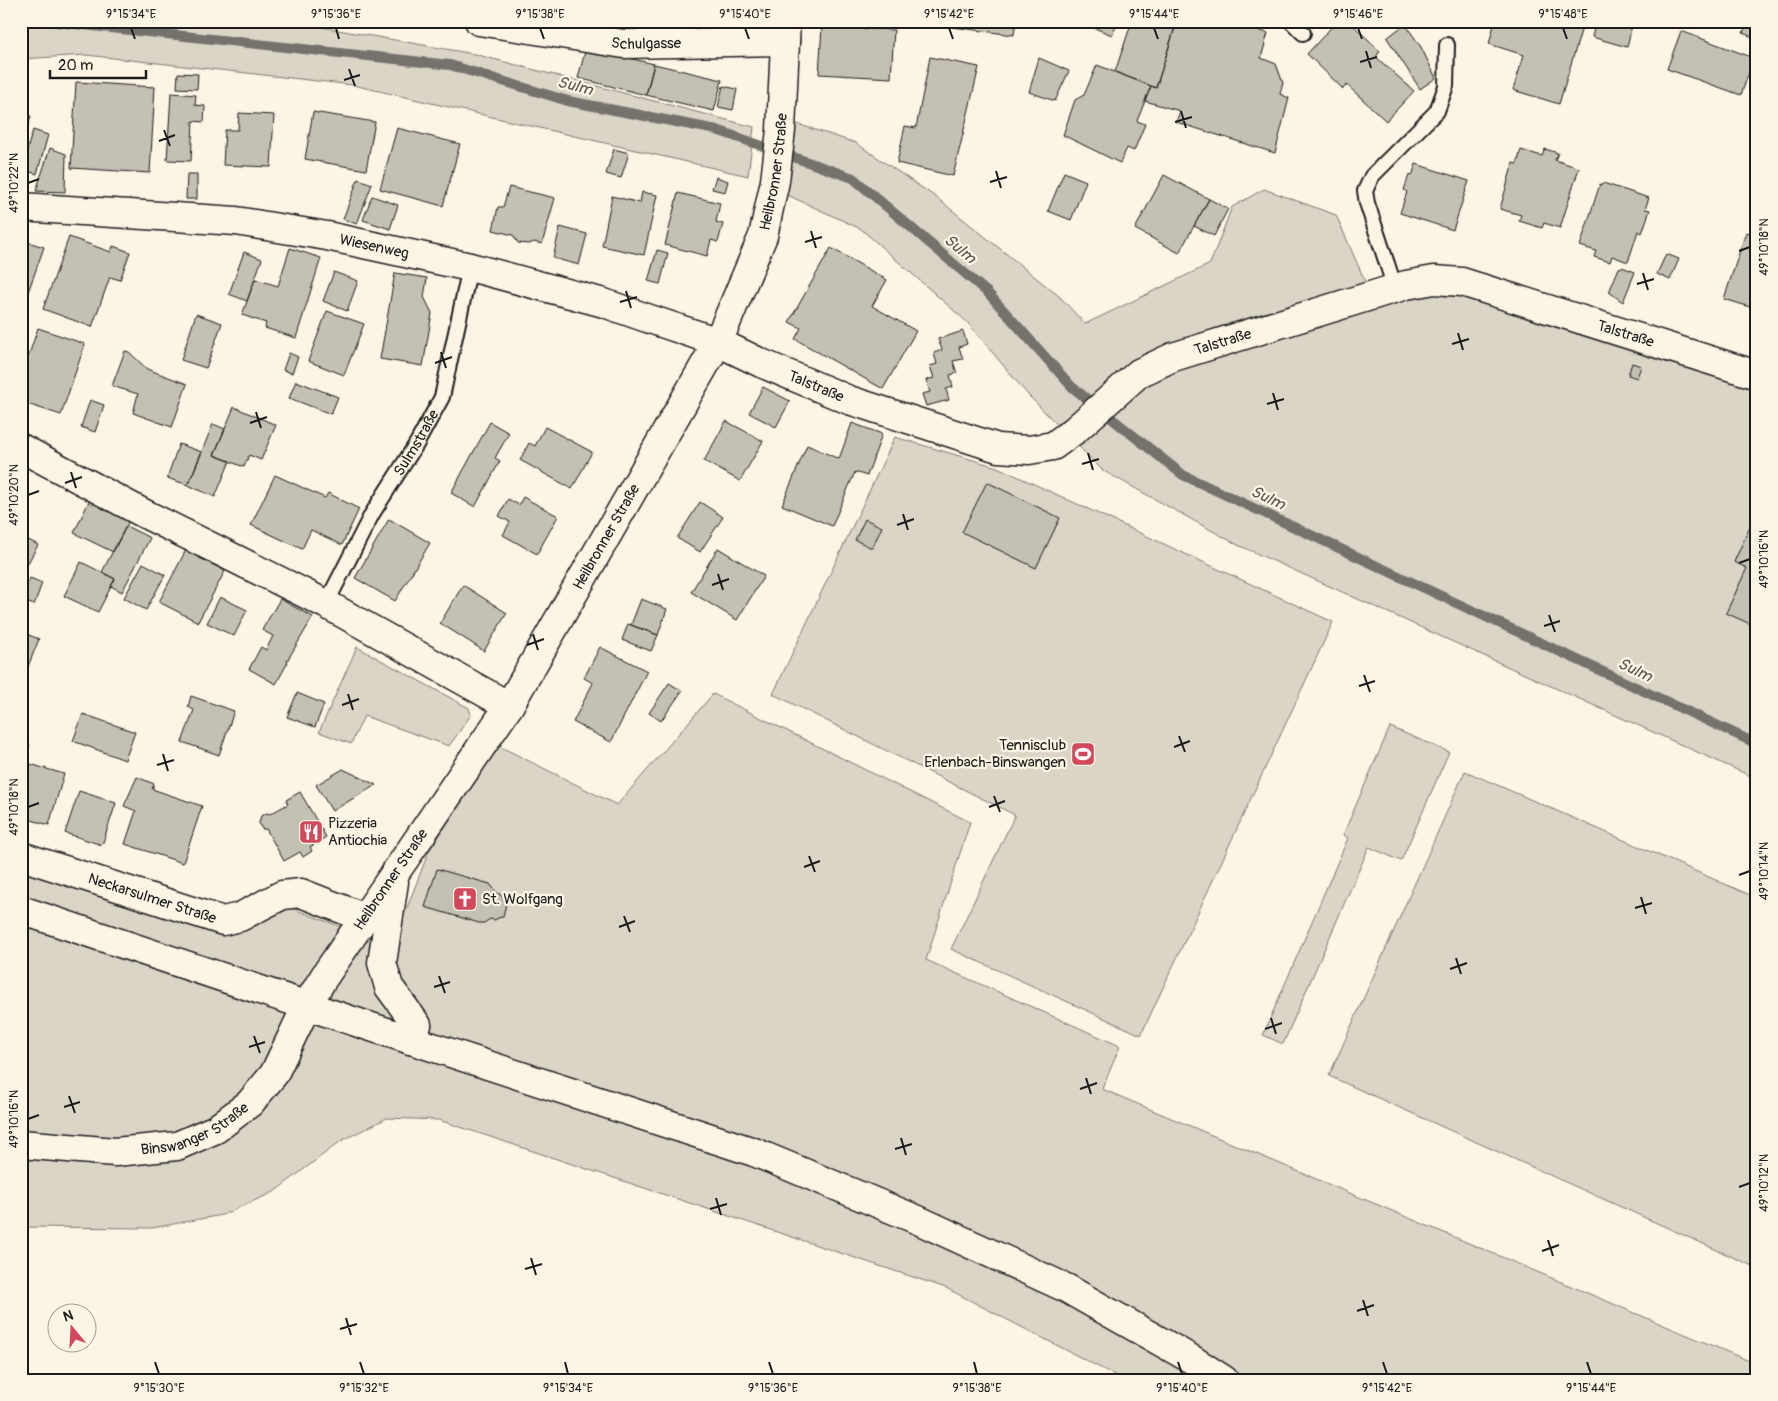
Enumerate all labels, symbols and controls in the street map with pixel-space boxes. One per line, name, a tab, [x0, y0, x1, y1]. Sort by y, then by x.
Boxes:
text: 9°15'34"E	[106, 7, 156, 22]
text: 9°15'36"E	[311, 7, 361, 22]
text: 9°15'38"E	[516, 7, 564, 22]
text: 9°15'40"E	[719, 7, 771, 22]
text: 9°15'42"E	[924, 7, 974, 22]
text: 9°15'44"E	[1129, 7, 1179, 22]
text: 9°15'46"E	[1333, 7, 1383, 22]
text: 9°15'48"E	[1538, 7, 1588, 22]
street label: Schulgasse	[610, 33, 682, 54]
scale bar	[50, 48, 146, 80]
text: 20 m	[58, 56, 93, 75]
water label: Sulm	[555, 72, 595, 100]
street label: Heilbronner Straße	[755, 112, 791, 232]
text: 49°10'22"N	[7, 153, 22, 213]
text: 49°10'18"N	[1757, 218, 1772, 276]
street label: Wiesenweg	[338, 230, 411, 263]
water label: Sulm	[940, 230, 981, 269]
street label: Talstraße	[1595, 316, 1657, 352]
street label: Talstraße	[1192, 324, 1254, 359]
street label: Talstraße	[785, 366, 848, 407]
street label: Sulmstraße	[389, 406, 443, 479]
text: 49°10'20"N	[7, 464, 22, 526]
street label: Heilbronner Straße	[568, 480, 644, 593]
water label: Sulm	[1248, 481, 1289, 515]
text: 49°10'16"N	[1757, 530, 1772, 588]
water label: Sulm	[1615, 653, 1656, 687]
place label: Tennisclub Erlenbach-Binswangen	[924, 736, 1066, 772]
sports icon: Tennisclub Erlenbach-Binswangen	[1070, 741, 1096, 767]
text: 49°10'18"N	[7, 778, 22, 836]
place label: Pizzeria Antiochia	[328, 814, 387, 850]
restaurant icon: Pizzeria Antiochia	[298, 819, 324, 845]
street label: Heilbronner Straße	[349, 824, 432, 934]
text: 49°10'14"N	[1757, 842, 1772, 900]
street label: Neckarsulmer Straße	[86, 869, 219, 928]
church icon: St. Wolfgang	[452, 886, 478, 912]
place label: St. Wolfgang	[482, 890, 563, 909]
text: 49°10'16"N	[7, 1090, 22, 1148]
street label: Binswanger Straße	[140, 1098, 253, 1159]
text: 49°10'12"N	[1757, 1154, 1772, 1212]
north arrow	[48, 1304, 98, 1354]
text: N	[61, 1307, 75, 1326]
text: 9°15'30"E	[133, 1381, 185, 1396]
text: 9°15'32"E	[339, 1381, 389, 1396]
text: 9°15'34"E	[543, 1381, 593, 1396]
text: 9°15'36"E	[748, 1381, 798, 1396]
text: 9°15'38"E	[953, 1381, 1001, 1396]
text: 9°15'40"E	[1156, 1381, 1208, 1396]
text: 9°15'42"E	[1362, 1381, 1412, 1396]
text: 9°15'44"E	[1566, 1381, 1616, 1396]

